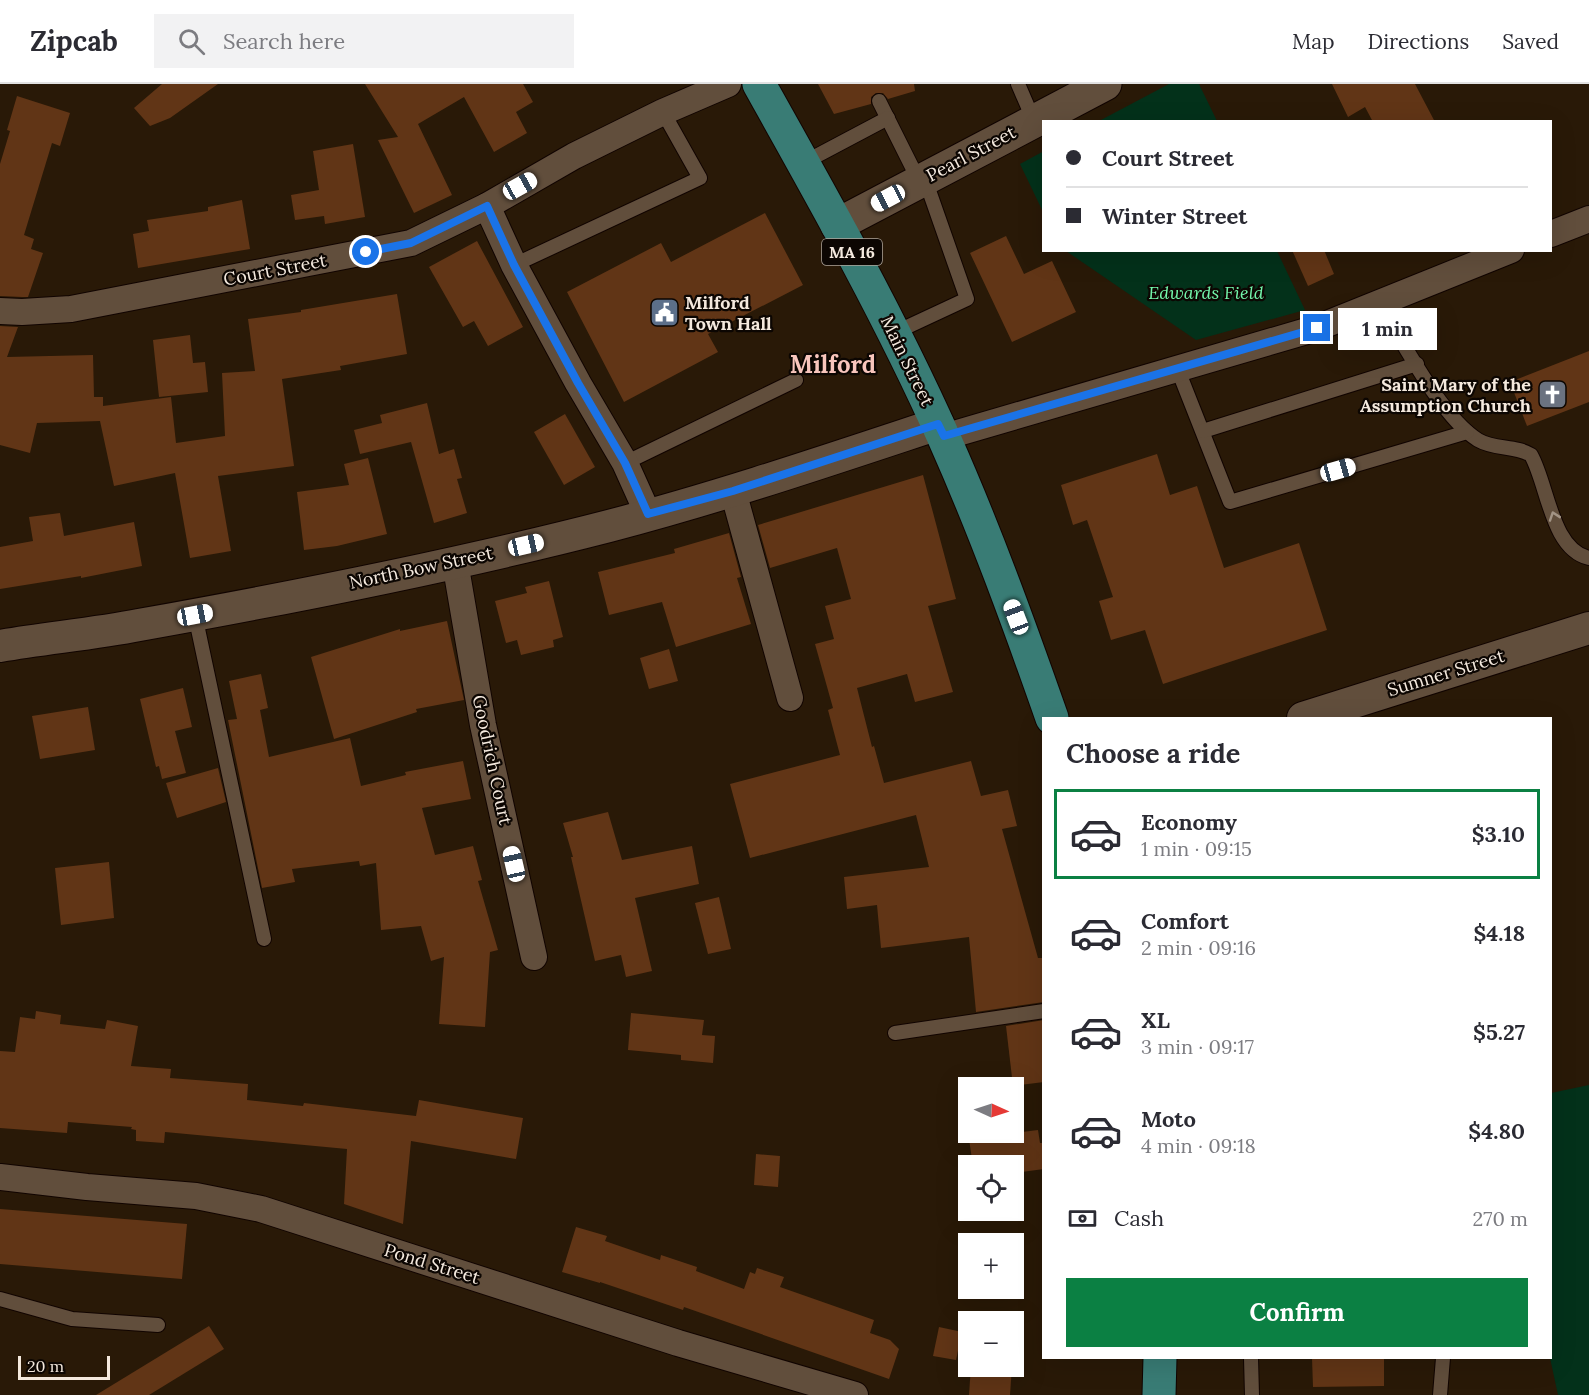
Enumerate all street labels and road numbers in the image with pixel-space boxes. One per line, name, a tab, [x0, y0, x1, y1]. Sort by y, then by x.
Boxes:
street label: Pearl Street	[922, 120, 1020, 187]
road number: MA 16	[822, 239, 882, 265]
street label: Court Street	[221, 248, 328, 291]
street label: Main Street	[876, 312, 939, 410]
street label: North Bow Street	[347, 541, 495, 594]
street label: Sumner Street	[1385, 644, 1507, 701]
street label: Goodrich Court	[467, 693, 517, 827]
street label: Pond Street	[382, 1238, 483, 1289]

